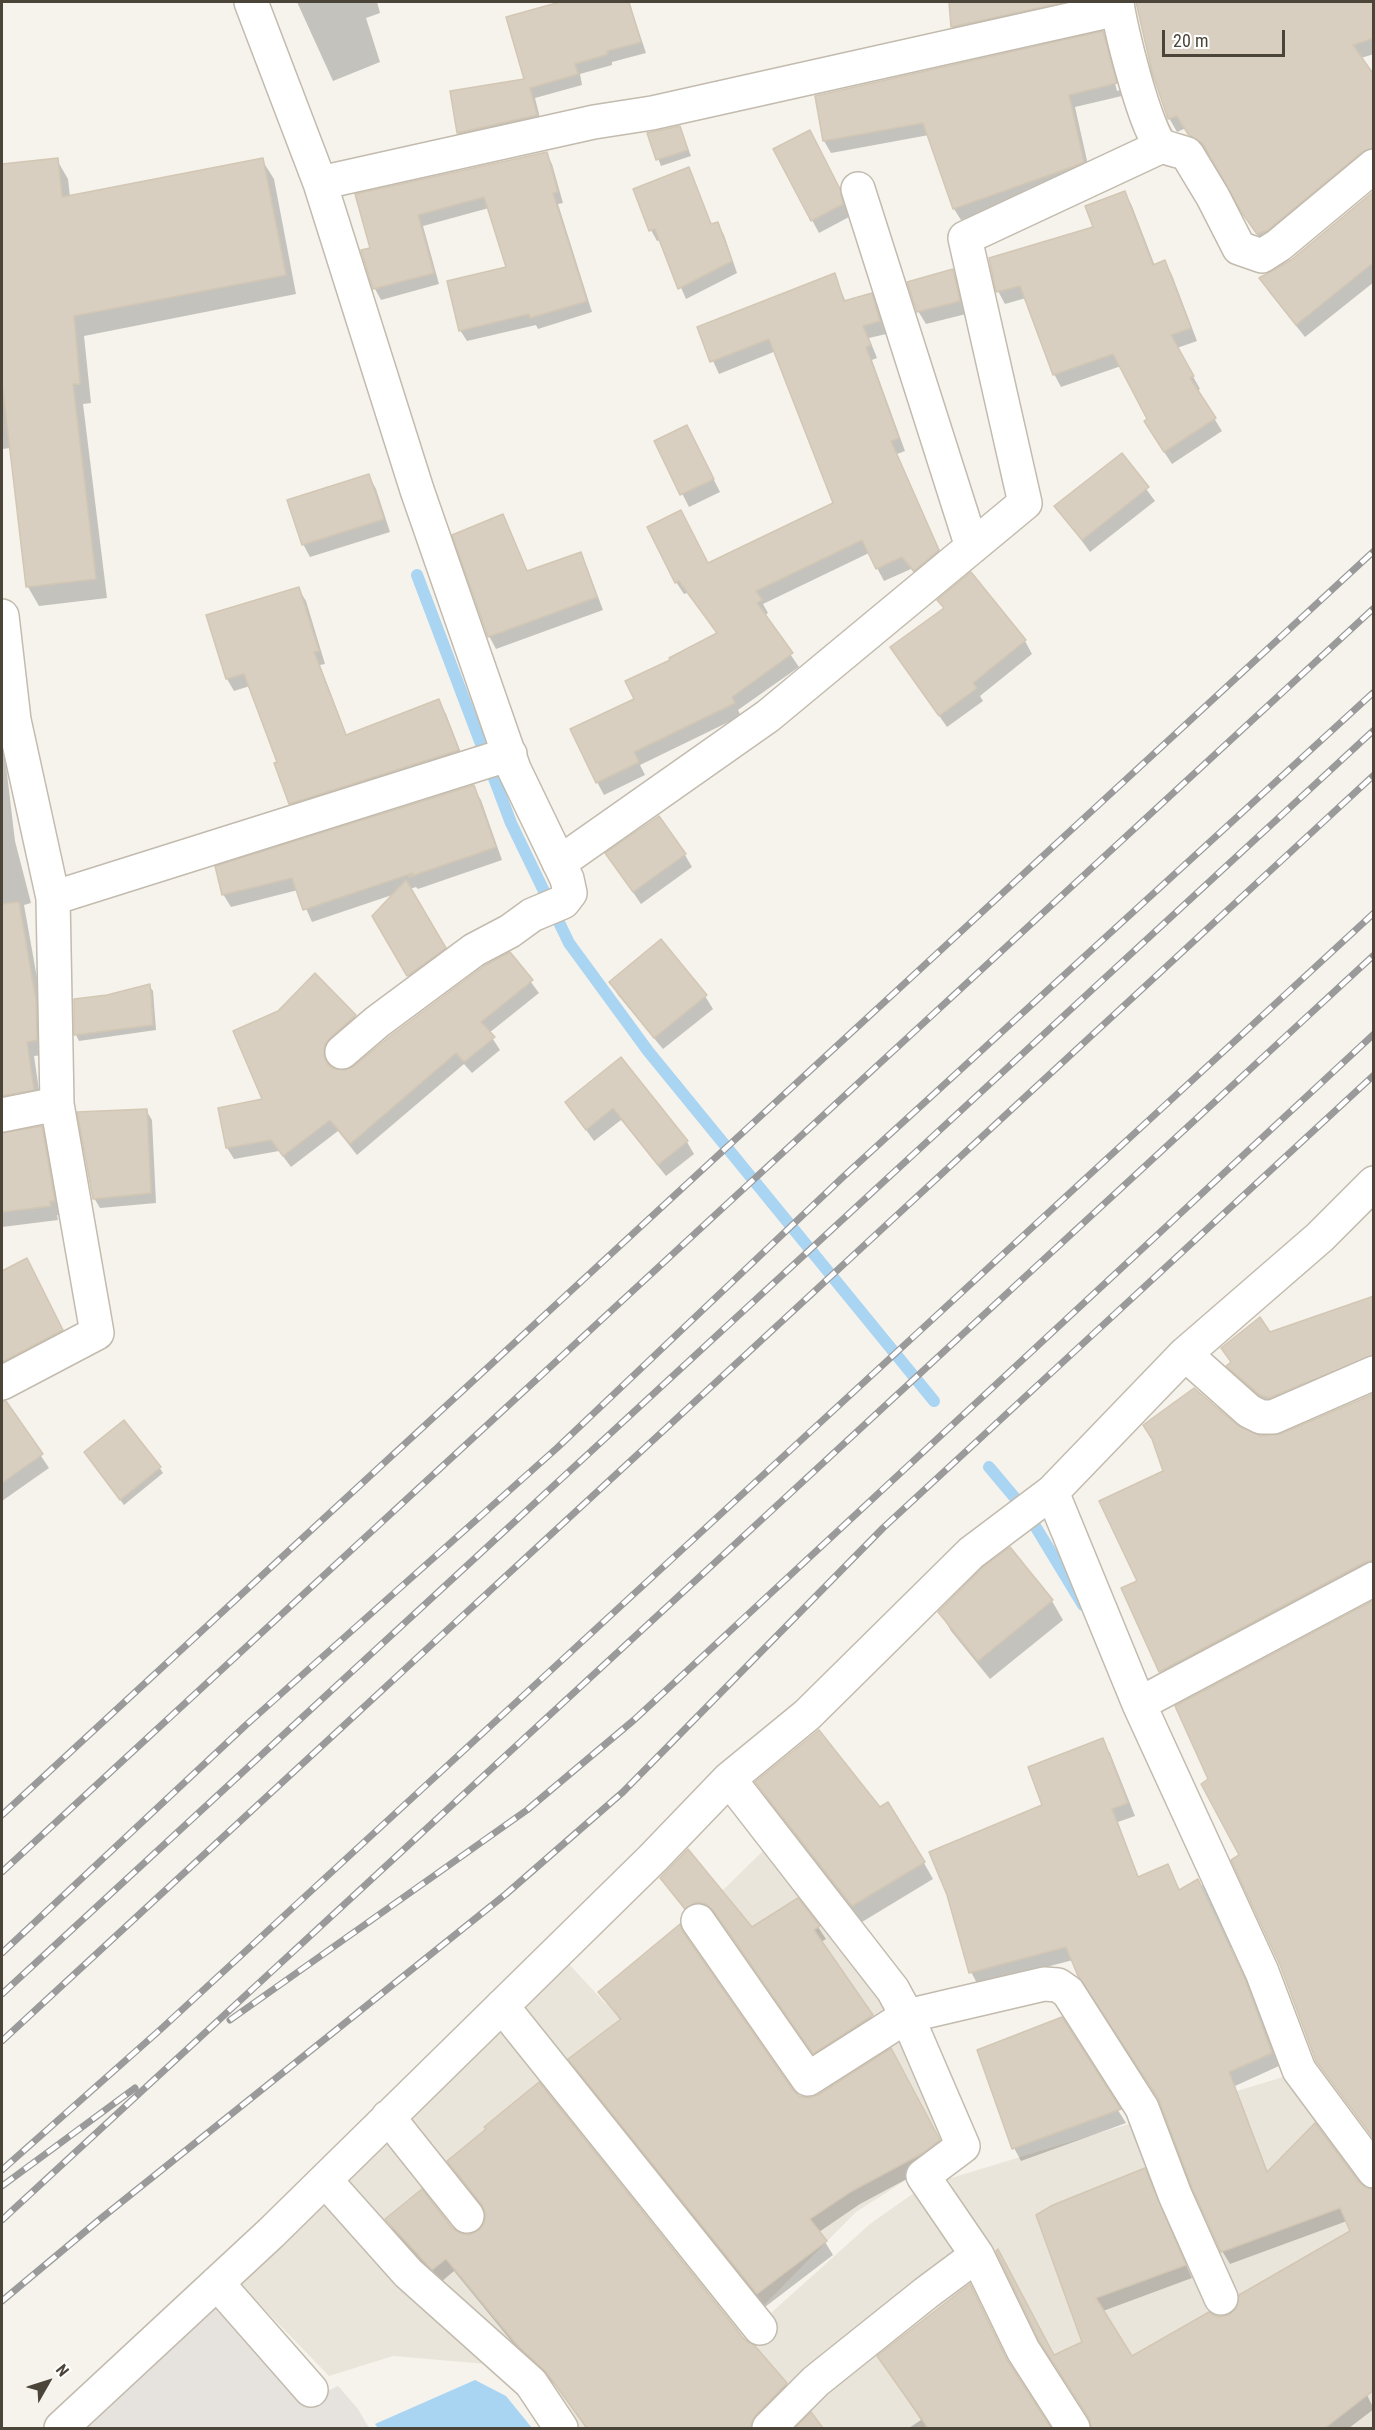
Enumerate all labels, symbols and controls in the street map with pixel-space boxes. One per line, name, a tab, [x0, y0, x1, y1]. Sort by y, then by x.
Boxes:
scale bar	[1165, 18, 1288, 56]
text: 20 m	[1173, 30, 1208, 51]
north arrow	[18, 2352, 78, 2412]
text: N	[52, 2361, 73, 2380]

